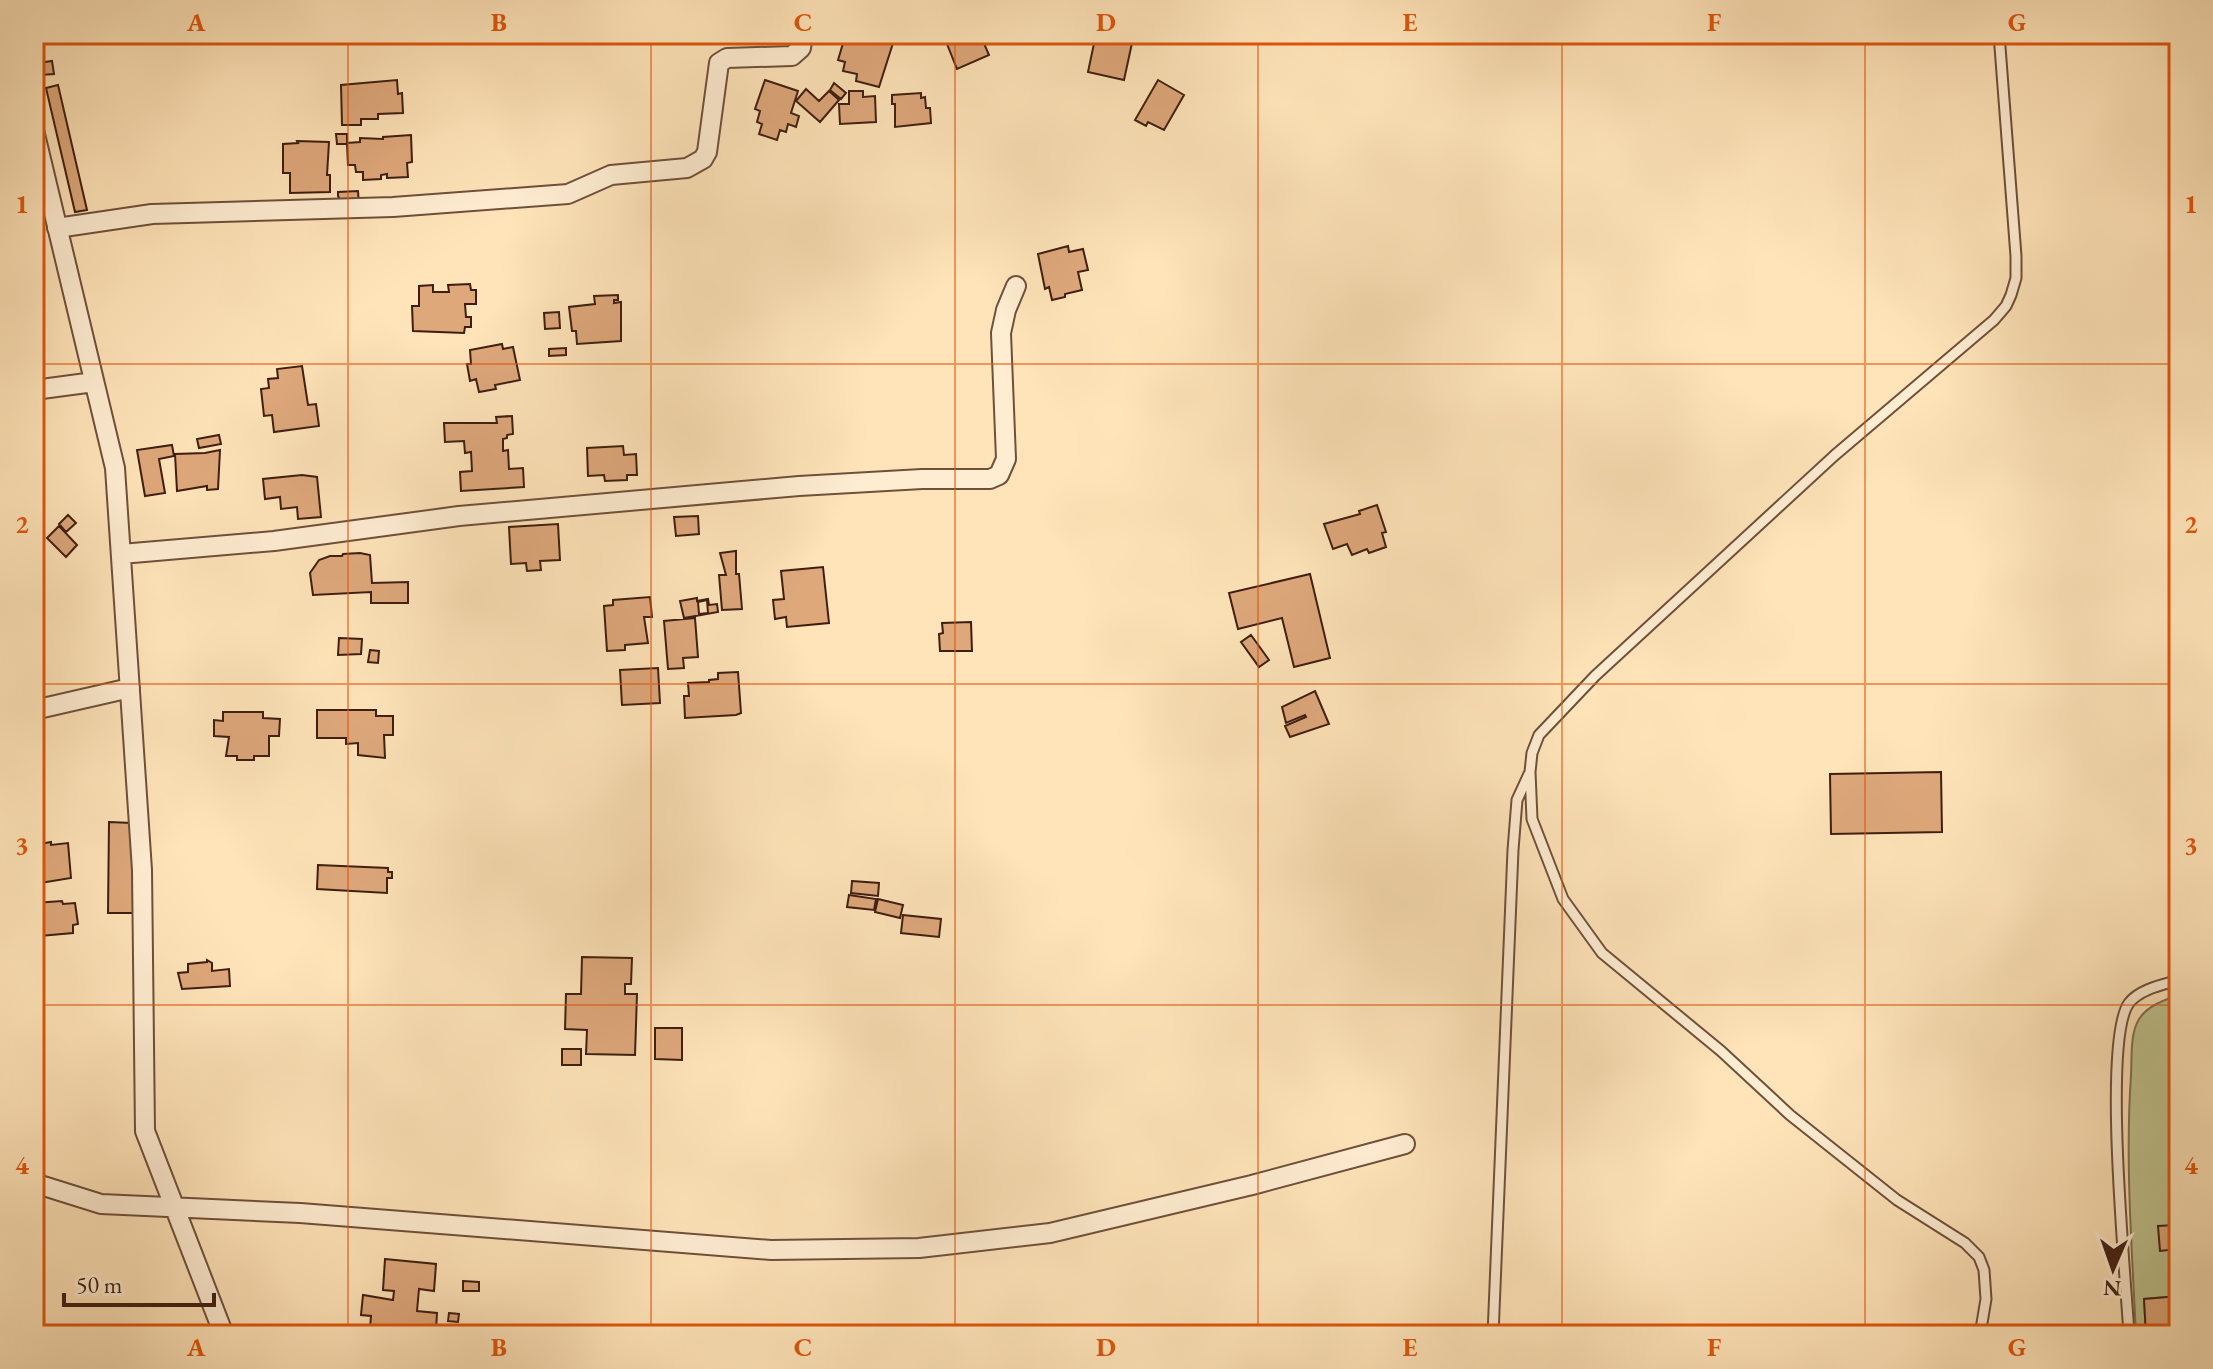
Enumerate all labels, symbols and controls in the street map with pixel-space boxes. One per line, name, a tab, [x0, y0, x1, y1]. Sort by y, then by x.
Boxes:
text: A	[186, 5, 206, 39]
text: B	[491, 5, 507, 39]
text: C	[794, 5, 812, 39]
text: D	[1096, 5, 1116, 39]
text: E	[1403, 5, 1418, 39]
text: F	[1707, 5, 1721, 39]
text: G	[2008, 5, 2027, 39]
text: 1	[15, 187, 29, 221]
text: 1	[2184, 187, 2198, 221]
text: 2	[15, 507, 29, 541]
text: 2	[2184, 507, 2198, 541]
text: 3	[15, 828, 29, 862]
text: 3	[2184, 828, 2198, 862]
text: 4	[15, 1148, 29, 1182]
text: 4	[2184, 1148, 2198, 1182]
north arrow	[2073, 1229, 2153, 1309]
scale bar	[64, 1257, 214, 1307]
text: 50 m	[76, 1269, 123, 1300]
text: N	[2103, 1274, 2122, 1303]
text: A	[186, 1330, 206, 1364]
text: B	[491, 1330, 507, 1364]
text: C	[794, 1330, 812, 1364]
text: D	[1096, 1330, 1116, 1364]
text: E	[1403, 1330, 1418, 1364]
text: F	[1707, 1330, 1721, 1364]
text: G	[2008, 1330, 2027, 1364]

